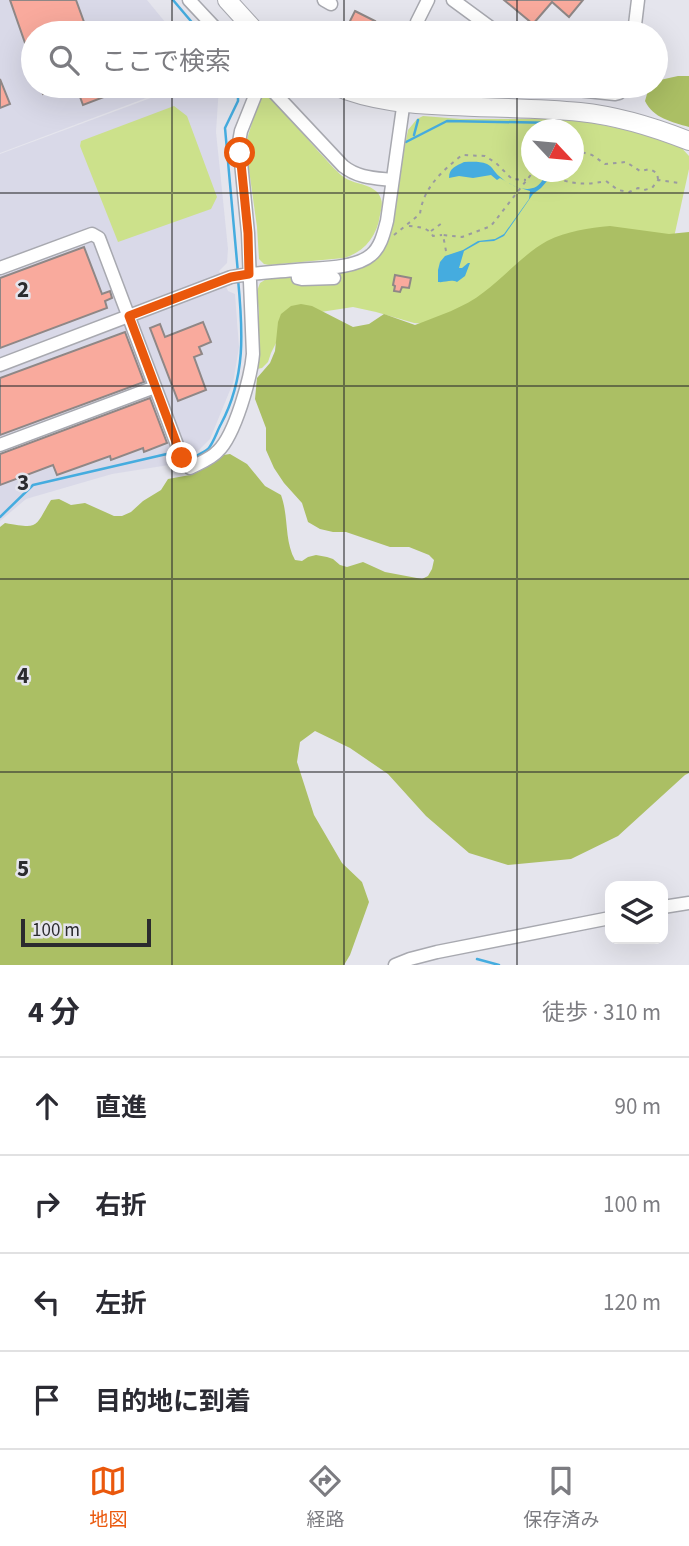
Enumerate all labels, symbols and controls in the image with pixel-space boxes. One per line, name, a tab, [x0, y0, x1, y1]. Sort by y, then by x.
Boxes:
search box	[21, 21, 668, 98]
icon: search	[45, 41, 83, 79]
text: ここで検索	[101, 43, 231, 80]
north arrow	[521, 119, 584, 182]
route start	[224, 137, 255, 168]
text: 2	[17, 273, 29, 306]
route end	[166, 442, 197, 473]
text: 3	[17, 466, 29, 499]
text: 4	[17, 659, 29, 692]
text: 5	[17, 852, 29, 885]
map controls	[605, 881, 668, 944]
button: layers	[605, 881, 668, 944]
scale bar	[21, 916, 150, 948]
text: 100 m	[32, 917, 80, 944]
text: 4 分	[28, 991, 80, 1034]
text: 徒歩 · 310 m	[542, 996, 661, 1029]
icon: ahead	[28, 1087, 66, 1125]
text: 直進	[95, 1089, 147, 1126]
text: 90 m	[614, 1090, 661, 1123]
icon: right	[28, 1185, 66, 1223]
text: 右折	[95, 1187, 147, 1224]
text: 100 m	[603, 1188, 661, 1221]
icon: left	[28, 1283, 66, 1321]
text: 左折	[95, 1285, 147, 1322]
text: 120 m	[603, 1286, 661, 1319]
icon: arrive	[28, 1381, 66, 1419]
text: 目的地に到着	[95, 1383, 251, 1420]
tab: 地図	[89, 1462, 128, 1534]
tab: 経路	[306, 1462, 345, 1534]
tab: 保存済み	[523, 1462, 600, 1534]

